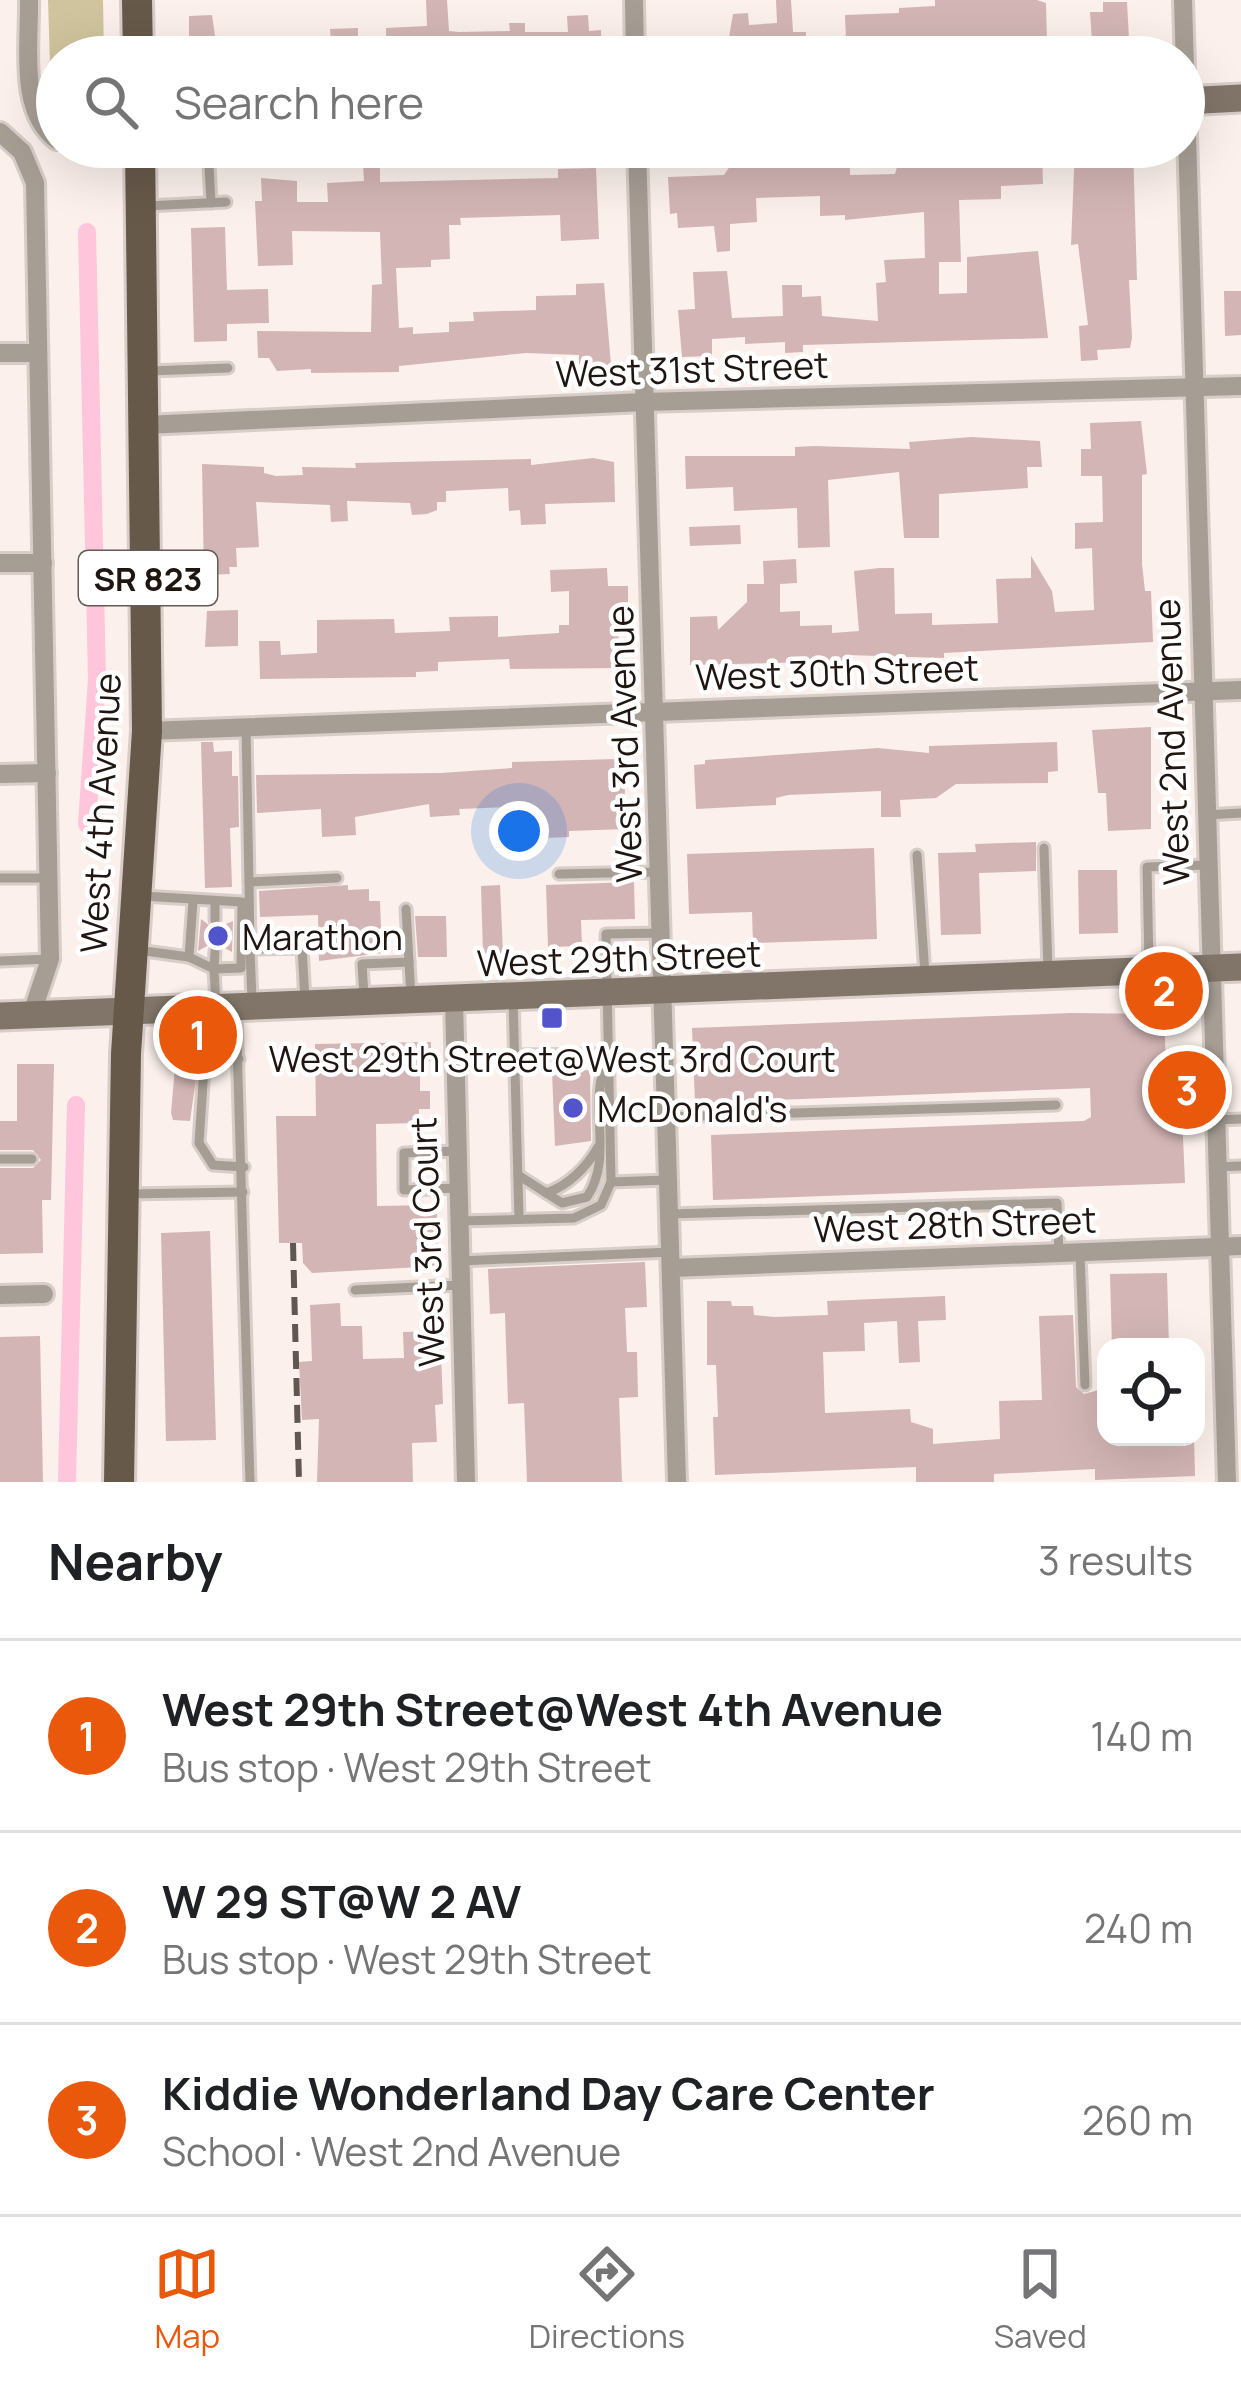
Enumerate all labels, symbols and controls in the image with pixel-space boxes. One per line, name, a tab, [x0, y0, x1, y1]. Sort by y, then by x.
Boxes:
search box	[36, 36, 1205, 168]
icon: search	[78, 69, 144, 135]
text: Search here	[174, 71, 424, 133]
street label: West 31st Street	[555, 340, 829, 398]
road number: SR 823	[79, 551, 217, 605]
street label: West 2nd Avenue	[1142, 598, 1200, 886]
street label: West 3rd Avenue	[595, 605, 653, 883]
street label: West 30th Street	[694, 643, 980, 701]
street label: West 4th Avenue	[68, 672, 132, 954]
your location	[489, 801, 549, 861]
place label: Marathon	[242, 912, 403, 961]
marker: Marathon	[205, 923, 231, 949]
street label: West 29th Street	[476, 929, 762, 987]
pin: 2	[1125, 946, 1203, 1036]
pin: 1	[159, 990, 237, 1080]
marker: West 29th Street@West 3rd Court	[539, 1005, 565, 1031]
place label: West 29th Street@West 3rd Court	[268, 1034, 836, 1083]
pin: 3	[1148, 1045, 1226, 1135]
place label: McDonald's	[597, 1084, 787, 1133]
marker: McDonald's	[560, 1095, 586, 1121]
street label: West 3rd Court	[398, 1116, 456, 1368]
street label: West 28th Street	[813, 1195, 1097, 1253]
map controls	[1097, 1338, 1205, 1446]
button: locate	[1097, 1338, 1205, 1446]
text: Nearby	[48, 1526, 223, 1595]
text: 3 results	[1038, 1533, 1193, 1587]
text: West 29th Street@West 4th Avenue	[162, 1678, 943, 1740]
text: 1	[78, 1709, 96, 1763]
text: 140 m	[1090, 1709, 1193, 1763]
text: Bus stop · West 29th Street	[162, 1740, 652, 1794]
text: W 29 ST@W 2 AV	[162, 1870, 521, 1932]
text: 2	[75, 1901, 99, 1955]
text: 240 m	[1084, 1901, 1193, 1955]
text: Bus stop · West 29th Street	[162, 1932, 652, 1986]
text: Kiddie Wonderland Day Care Center	[162, 2062, 935, 2124]
text: 3	[76, 2093, 98, 2147]
text: 260 m	[1082, 2093, 1193, 2147]
text: School · West 2nd Avenue	[162, 2124, 621, 2178]
tab: Map	[154, 2241, 220, 2358]
tab: Directions	[529, 2241, 685, 2358]
tab: Saved	[994, 2241, 1087, 2358]

